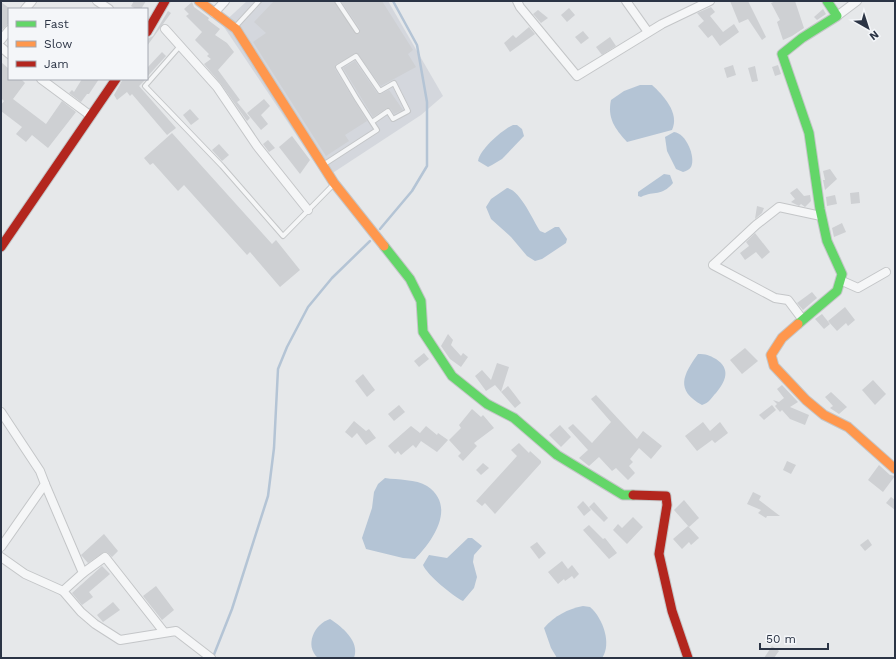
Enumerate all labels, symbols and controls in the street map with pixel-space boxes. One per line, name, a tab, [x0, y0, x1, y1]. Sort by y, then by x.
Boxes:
legend	[8, 8, 148, 80]
north arrow	[848, 8, 888, 48]
text: Fast	[44, 17, 69, 31]
text: N	[867, 28, 881, 43]
text: Slow	[44, 37, 72, 51]
text: Jam	[44, 57, 69, 71]
scale bar	[760, 625, 828, 651]
text: 50 m	[766, 632, 796, 646]

